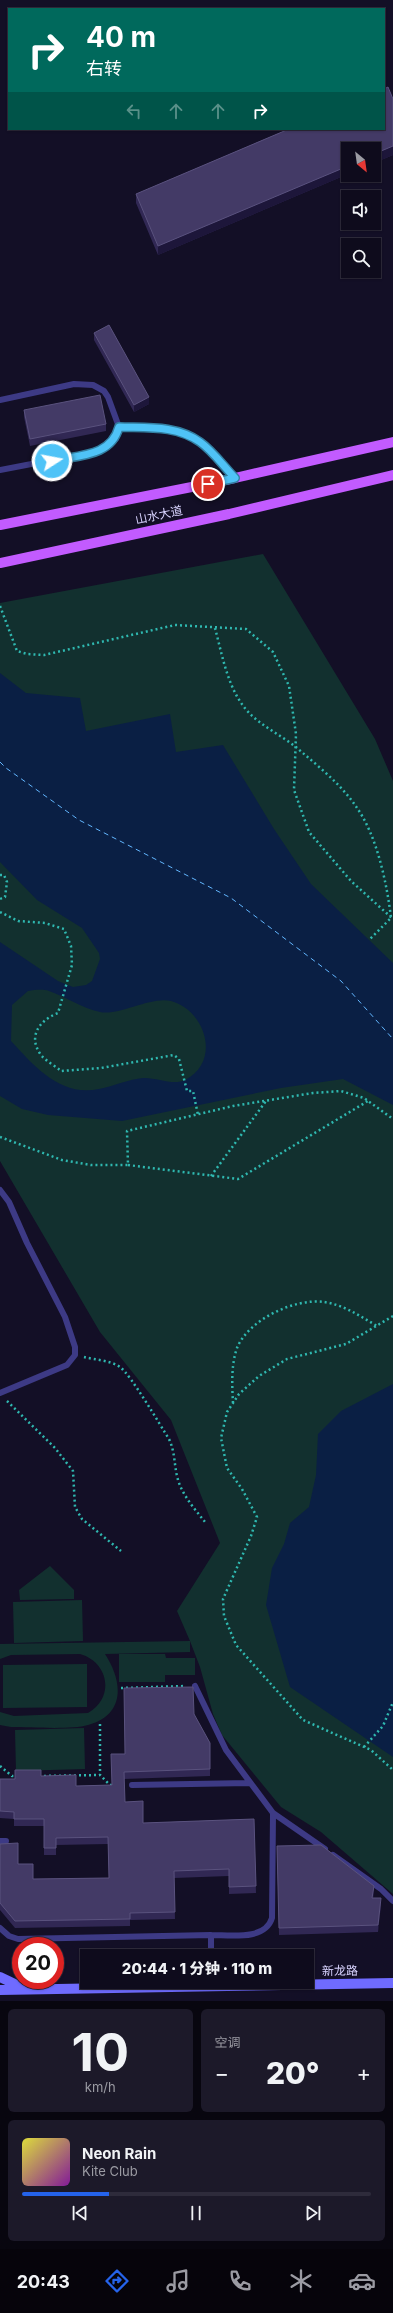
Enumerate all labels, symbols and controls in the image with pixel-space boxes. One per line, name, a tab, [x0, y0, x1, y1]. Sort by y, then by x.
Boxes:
text: 40 m	[86, 20, 156, 54]
icon: right	[20, 24, 72, 76]
text: 右转	[86, 58, 122, 79]
icon: left	[123, 100, 145, 122]
icon: ahead	[165, 100, 187, 122]
icon: ahead	[207, 100, 229, 122]
icon: right	[249, 100, 271, 122]
north arrow	[341, 142, 381, 182]
map controls	[341, 142, 381, 278]
button: sound	[341, 190, 381, 230]
button: search	[341, 238, 381, 278]
position arrow	[31, 440, 73, 482]
pin	[191, 467, 225, 501]
icon: arrive	[197, 473, 219, 495]
street label: 山水大道	[134, 502, 184, 527]
speed limit sign: 20	[12, 1937, 64, 1989]
text: 20:44 · 1 分钟 · 110 m	[122, 1959, 272, 1978]
street label: 新龙路	[322, 1963, 358, 1978]
text: 10	[72, 2021, 129, 2084]
text: 空调	[215, 2034, 241, 2050]
text: 20°	[266, 2055, 320, 2091]
text: −	[215, 2060, 229, 2086]
text: +	[356, 2060, 371, 2086]
text: km/h	[85, 2079, 116, 2095]
text: Neon Rain	[82, 2144, 156, 2163]
text: Kite Club	[82, 2163, 138, 2179]
icon: previous	[69, 2202, 91, 2224]
icon: pause	[185, 2202, 207, 2224]
icon: next	[302, 2202, 324, 2224]
icon: directions	[103, 2267, 131, 2295]
icon: music	[164, 2267, 192, 2295]
icon: phone	[226, 2267, 254, 2295]
icon: climate	[287, 2267, 315, 2295]
icon: car	[348, 2267, 376, 2295]
text: 20:43	[17, 2271, 70, 2292]

